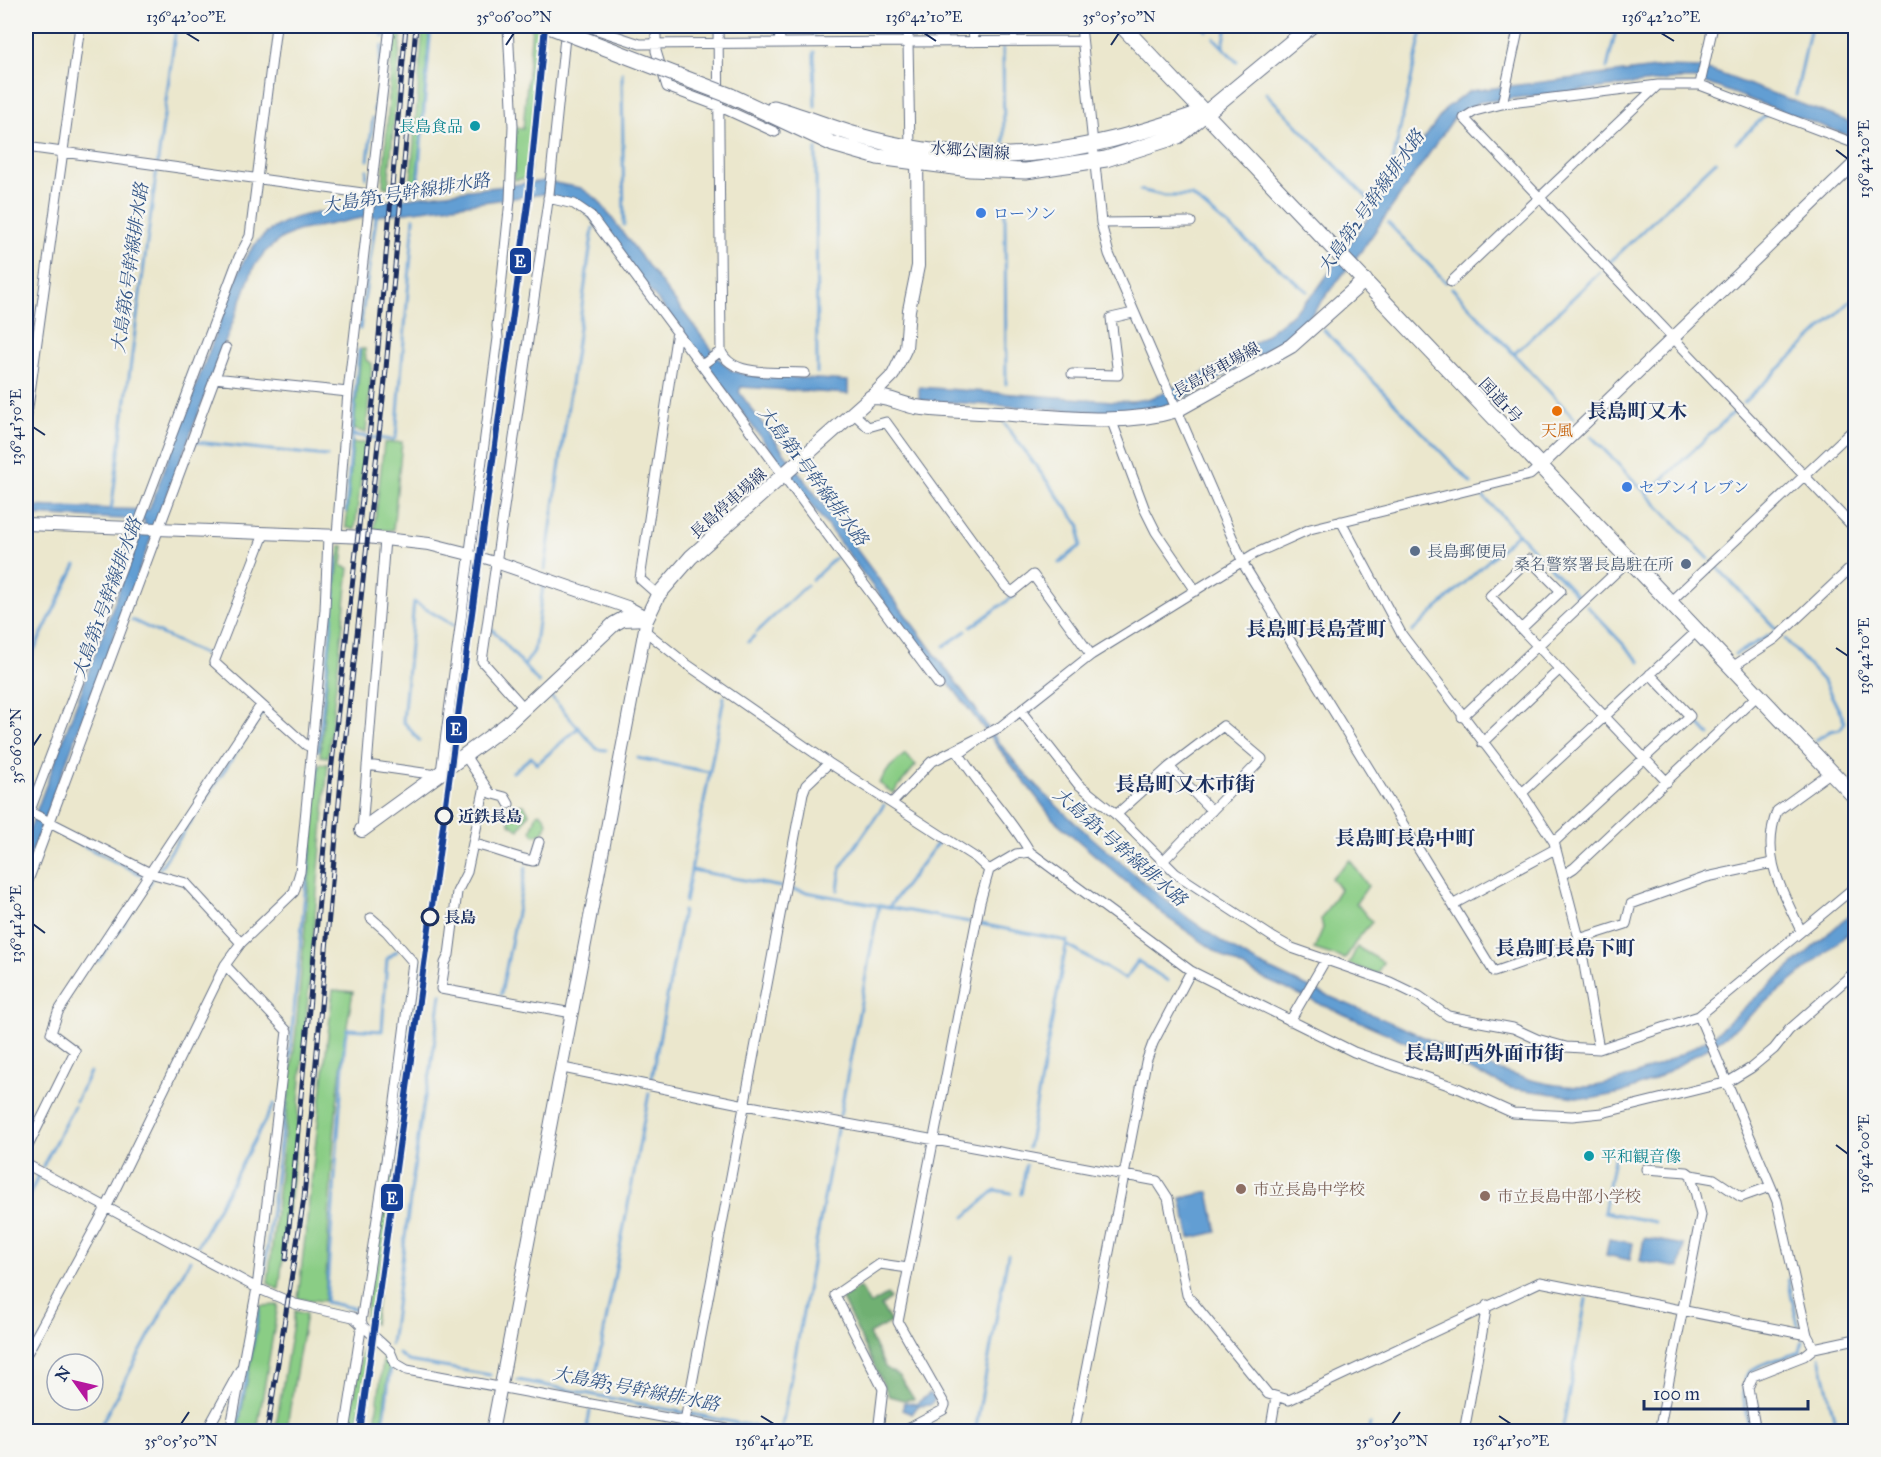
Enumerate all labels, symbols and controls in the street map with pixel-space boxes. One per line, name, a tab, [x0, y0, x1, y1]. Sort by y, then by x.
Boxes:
text: 136°42'00"E	[146, 8, 226, 26]
text: 35°06'00"N	[476, 8, 552, 26]
text: 136°42'10"E	[886, 8, 963, 26]
text: 35°05'50"N	[1082, 8, 1156, 26]
text: 136°42'20"E	[1622, 8, 1700, 26]
place label: 長島食品	[399, 117, 463, 136]
marker: 長島食品	[468, 119, 482, 133]
text: 136°42'20"E	[1855, 120, 1873, 198]
water label: 大島第2号幹線排水路	[1313, 124, 1430, 278]
street label: 水郷公園線	[929, 138, 1011, 163]
water label: 大島第1号幹線排水路	[321, 169, 493, 217]
water label: 大島第6号幹線排水路	[107, 180, 153, 354]
place label: ローソン	[993, 204, 1056, 223]
marker: ローソン	[974, 206, 988, 220]
line badge: E	[509, 247, 532, 275]
text: E	[514, 252, 526, 271]
street label: 長島停車場線	[1170, 338, 1263, 401]
street label: 国道1号	[1475, 374, 1526, 427]
text: 136°41'50"E	[7, 389, 25, 465]
district label: 長島町又木	[1587, 399, 1687, 423]
water label: 大島第1号幹線排水路	[753, 402, 874, 552]
marker: 天風	[1550, 404, 1564, 418]
place label: 天風	[1541, 421, 1573, 440]
street label: 長島停車場線	[686, 464, 770, 543]
place label: セブンイレブン	[1639, 478, 1749, 497]
marker: セブンイレブン	[1620, 480, 1634, 494]
water label: 大島第1号幹線排水路	[68, 513, 147, 681]
place label: 長島郵便局	[1427, 542, 1507, 561]
marker: 長島郵便局	[1408, 544, 1422, 558]
place label: 桑名警察署長島駐在所	[1514, 555, 1674, 574]
marker: 桑名警察署長島駐在所	[1679, 557, 1693, 571]
district label: 長島町長島萱町	[1246, 617, 1387, 641]
text: 136°42'10"E	[1855, 617, 1873, 694]
text: 35°06'00"N	[7, 708, 25, 784]
line badge: E	[445, 715, 468, 744]
text: E	[450, 720, 462, 739]
district label: 長島町又木市街	[1115, 772, 1255, 796]
water label: 大島第1号幹線排水路	[1049, 783, 1193, 912]
marker: 近鉄長島	[435, 807, 453, 825]
place label: 近鉄長島	[458, 807, 522, 826]
district label: 長島町長島中町	[1335, 826, 1476, 850]
text: 136°41'40"E	[7, 885, 25, 963]
marker: 長島	[421, 908, 439, 926]
place label: 長島	[444, 908, 476, 927]
district label: 長島町長島下町	[1495, 936, 1636, 960]
district label: 長島町西外面市街	[1404, 1041, 1564, 1065]
text: 136°42'00"E	[1855, 1114, 1873, 1194]
place label: 平和観音像	[1601, 1147, 1681, 1166]
marker: 平和観音像	[1582, 1149, 1596, 1163]
place label: 市立長島中学校	[1253, 1180, 1365, 1199]
marker: 市立長島中学校	[1234, 1182, 1248, 1196]
line badge: E	[380, 1183, 404, 1212]
place label: 市立長島中部小学校	[1497, 1187, 1641, 1206]
text: E	[386, 1189, 398, 1208]
marker: 市立長島中部小学校	[1478, 1189, 1492, 1203]
north arrow	[45, 1352, 105, 1412]
water label: 大島第3号幹線排水路	[551, 1362, 723, 1416]
text: N	[51, 1363, 75, 1385]
scale bar	[1644, 1373, 1808, 1411]
text: 100 m	[1653, 1383, 1700, 1405]
text: 35°05'50"N	[144, 1432, 218, 1450]
text: 136°41'40"E	[735, 1432, 813, 1450]
text: 35°05'30"N	[1356, 1432, 1428, 1450]
text: 136°41'50"E	[1473, 1432, 1549, 1450]

